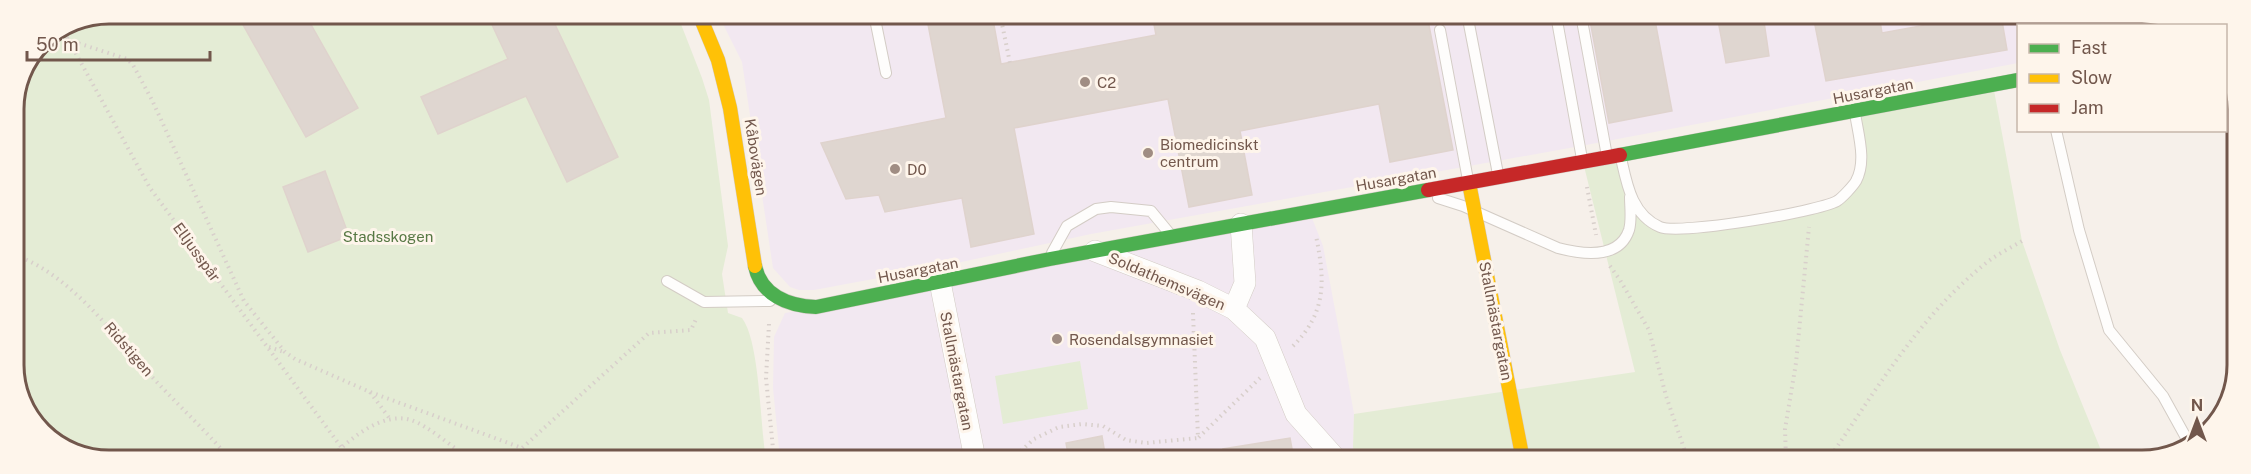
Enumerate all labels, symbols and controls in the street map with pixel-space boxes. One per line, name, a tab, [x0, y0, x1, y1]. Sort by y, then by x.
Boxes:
scale bar	[27, 24, 210, 62]
legend	[2017, 24, 2227, 132]
text: 50 m	[36, 34, 79, 55]
text: Fast	[2071, 37, 2107, 58]
text: Slow	[2071, 67, 2112, 88]
place label: C2	[1097, 74, 1116, 91]
marker: C2	[1078, 75, 1092, 89]
street label: Husargatan	[1831, 75, 1915, 107]
text: Jam	[2071, 97, 2104, 118]
street label: Kåbovägen	[742, 117, 770, 197]
place label: Biomedicinskt centrum	[1160, 136, 1259, 170]
marker: Biomedicinskt centrum	[1141, 146, 1155, 160]
place label: D0	[907, 161, 927, 178]
marker: D0	[888, 162, 902, 176]
street label: Husargatan	[1354, 164, 1438, 194]
street label: Elljusspår	[170, 219, 224, 285]
park label: Stadsskogen	[343, 228, 433, 245]
street label: Soldathemsvägen	[1106, 249, 1228, 313]
street label: Husargatan	[876, 254, 960, 286]
street label: Stallmästargatan	[1476, 260, 1516, 382]
street label: Stallmästargatan	[937, 310, 977, 432]
street label: Ridstigen	[101, 319, 157, 379]
place label: Rosendalsgymnasiet	[1069, 331, 1214, 348]
marker: Rosendalsgymnasiet	[1050, 332, 1064, 346]
north arrow	[2167, 390, 2227, 450]
text: N	[2191, 396, 2203, 415]

